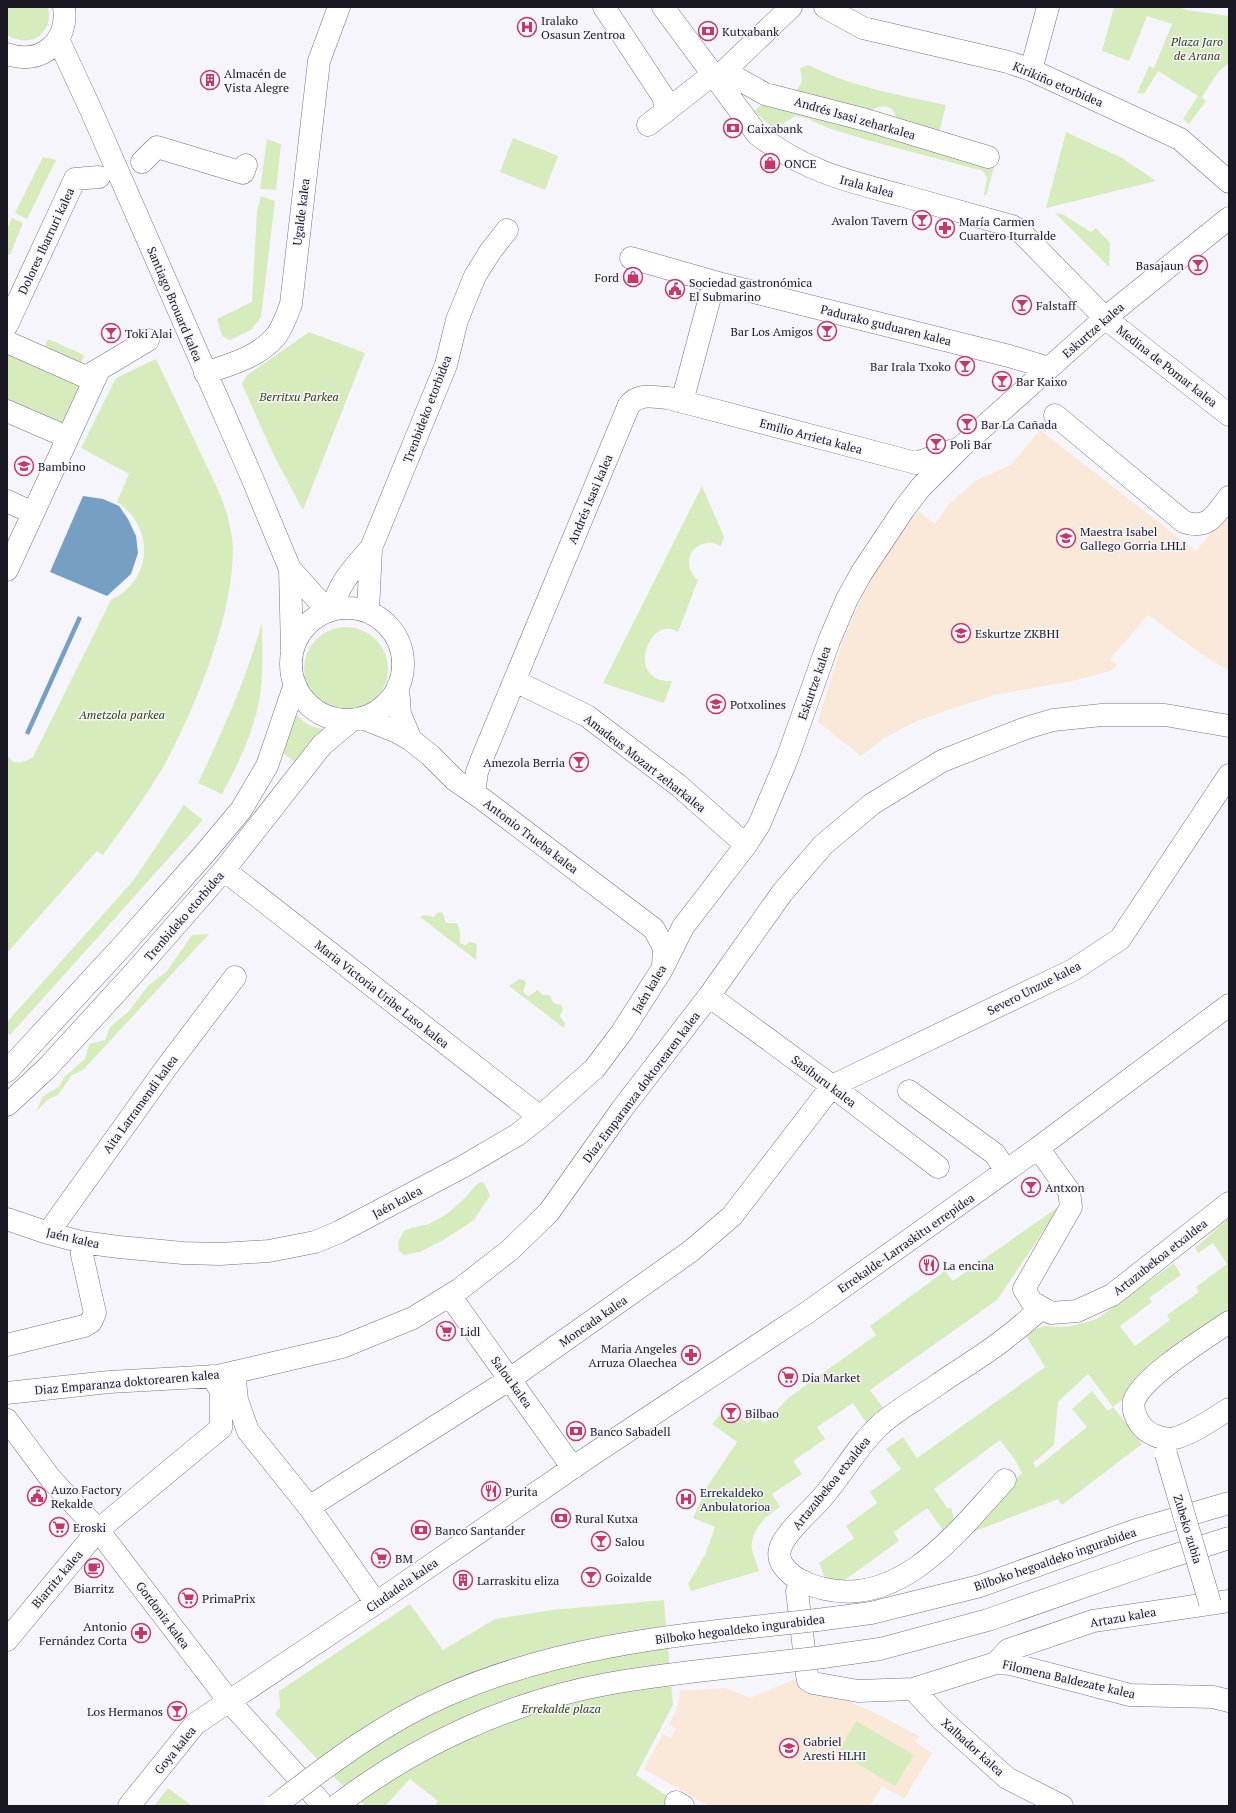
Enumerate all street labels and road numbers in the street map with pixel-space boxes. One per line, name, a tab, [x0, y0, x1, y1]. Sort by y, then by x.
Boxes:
street label: Kirikiño etorbidea	[1011, 58, 1105, 110]
street label: Andrés Isasi zeharkalea	[793, 94, 917, 142]
street label: Irala kalea	[838, 172, 896, 200]
street label: Ugalde kalea	[289, 178, 313, 246]
street label: Dolores Ibarruri kalea	[15, 185, 77, 297]
street label: Santiago Brouard kalea	[144, 244, 206, 364]
street label: Eskurtze kalea	[1059, 299, 1127, 361]
street label: Padurako guduaren kalea	[819, 301, 953, 349]
street label: Medina de Pomar kalea	[1114, 322, 1220, 410]
street label: Trenbideko etorbidea	[400, 353, 454, 465]
street label: Emilio Arrieta kalea	[758, 415, 864, 457]
street label: Andrés Isasi kalea	[564, 452, 616, 546]
street label: Eskurtze kalea	[794, 644, 834, 722]
street label: Amadeus Mozart zeharkalea	[581, 711, 709, 815]
street label: Antonio Trueba kalea	[481, 795, 581, 877]
street label: Trenbideko etorbidea	[141, 868, 227, 964]
street label: Maria Victoria Uribe Laso kalea	[312, 937, 452, 1051]
street label: Severo Unzue kalea	[985, 958, 1083, 1018]
street label: Jaén kalea	[629, 962, 669, 1016]
street label: Diaz Emparanza doktorearen kalea	[579, 1008, 703, 1166]
street label: Aita Larramendi kalea	[99, 1052, 181, 1156]
street label: Sasiburu kalea	[789, 1052, 859, 1110]
street label: Jaén kalea	[370, 1183, 424, 1221]
street label: Errekalde-Larraskitu errepidea	[835, 1190, 977, 1296]
street label: Artazubekoa etxaldea	[1110, 1216, 1210, 1298]
street label: Jaén kalea	[45, 1225, 101, 1251]
street label: Moncada kalea	[556, 1292, 630, 1350]
street label: Salou kalea	[488, 1353, 536, 1411]
street label: Diaz Emparanza doktorearen kalea	[34, 1366, 220, 1398]
street label: Artazubekoa etxaldea	[789, 1433, 873, 1533]
street label: Zubeko zubia	[1170, 1493, 1206, 1565]
street label: Bilboko hegoaldeko ingurabidea	[972, 1524, 1138, 1594]
street label: Biarritz kalea	[28, 1547, 86, 1611]
street label: Ciudadela kalea	[363, 1555, 441, 1615]
street label: Gordoniz kalea	[133, 1578, 193, 1652]
street label: Artazu kalea	[1089, 1604, 1157, 1630]
street label: Bilboko hegoaldeko ingurabidea	[654, 1611, 826, 1647]
street label: Filomena Baldezate kalea	[1001, 1656, 1137, 1702]
street label: Xalbador kalea	[939, 1715, 1007, 1779]
street label: Goya kalea	[151, 1723, 199, 1777]

